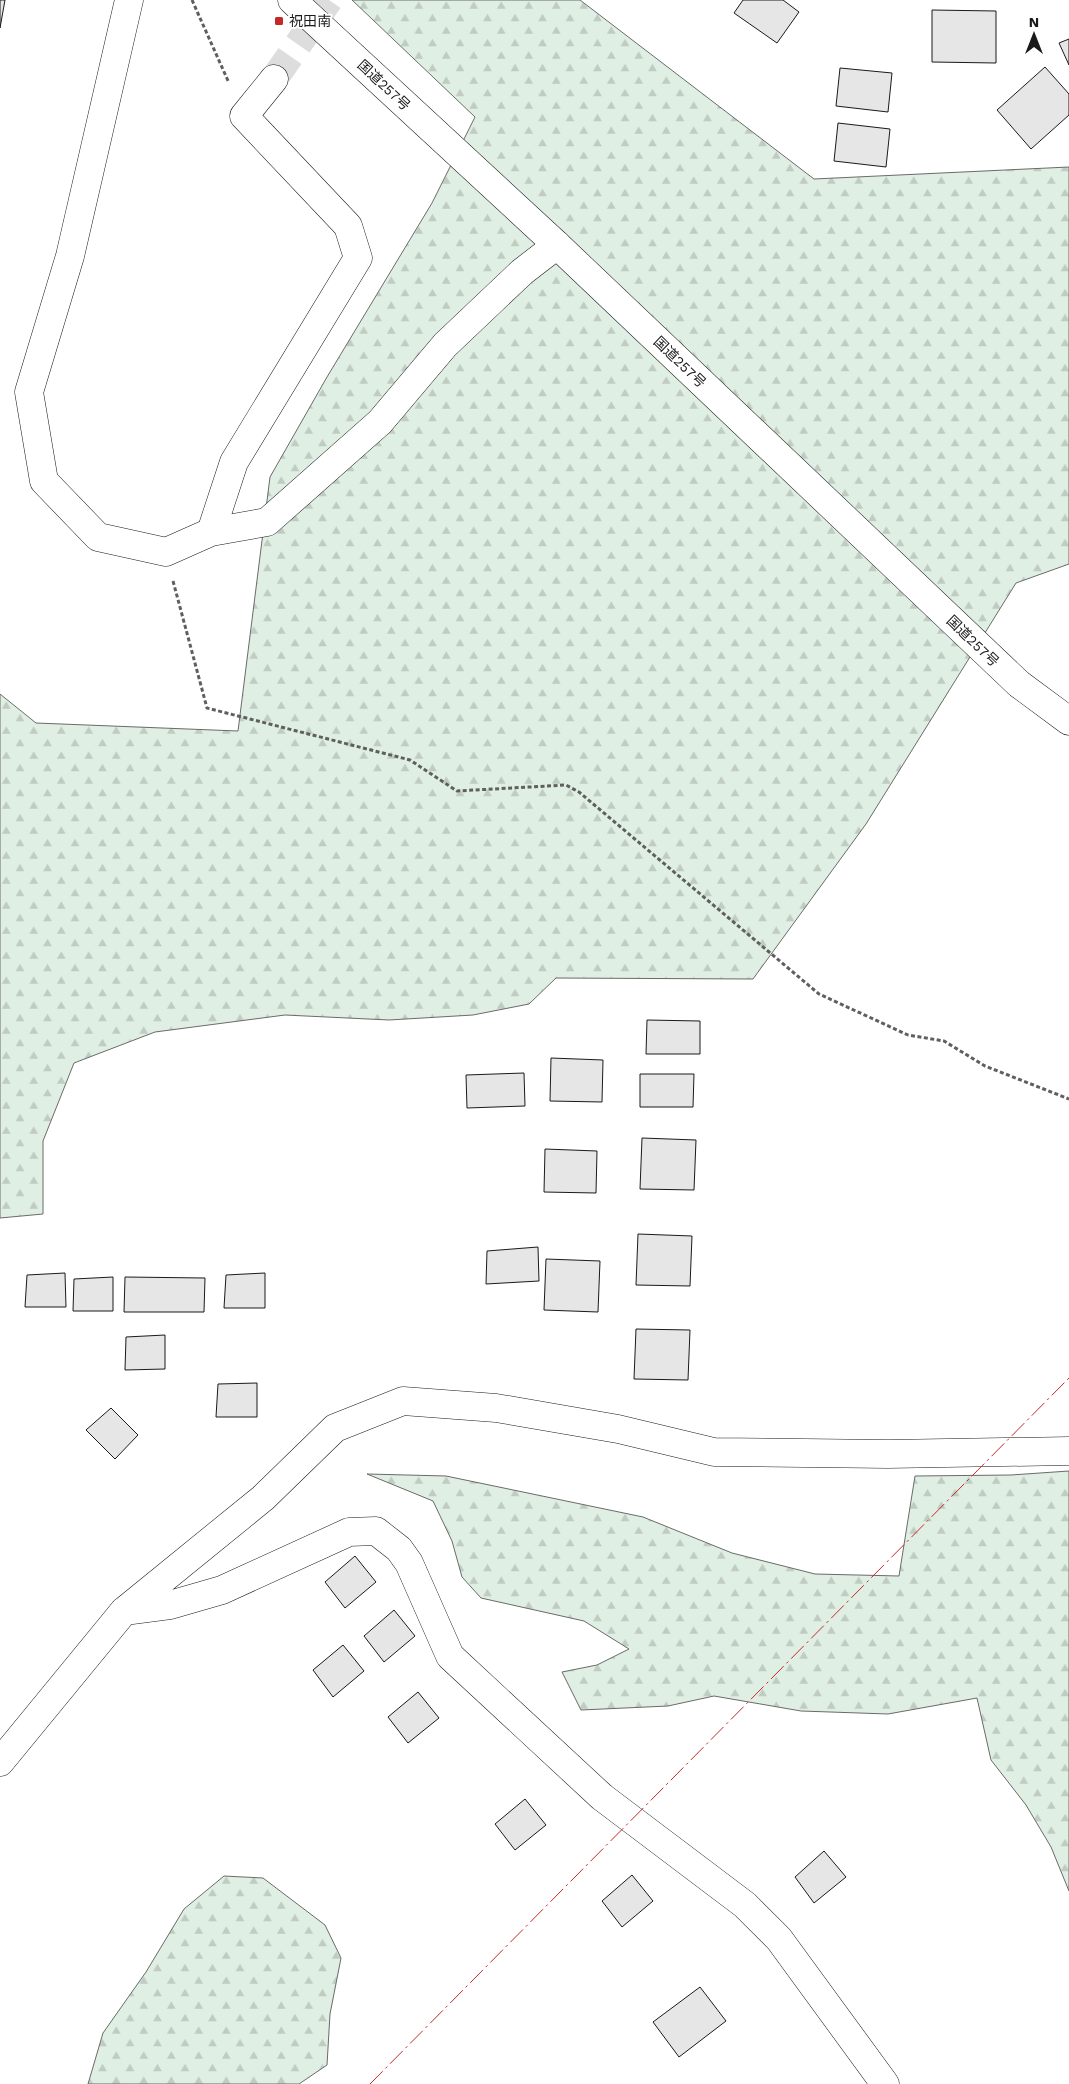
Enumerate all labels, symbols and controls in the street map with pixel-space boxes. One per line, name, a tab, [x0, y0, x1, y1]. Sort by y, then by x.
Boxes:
north arrow	[1009, 10, 1059, 60]
place label: 祝田南	[289, 13, 331, 29]
text: N	[1029, 14, 1039, 30]
marker: 祝田南	[273, 15, 285, 27]
street label: 国道257号	[354, 57, 414, 113]
street label: 国道257号	[651, 333, 709, 391]
street label: 国道257号	[944, 612, 1002, 670]

